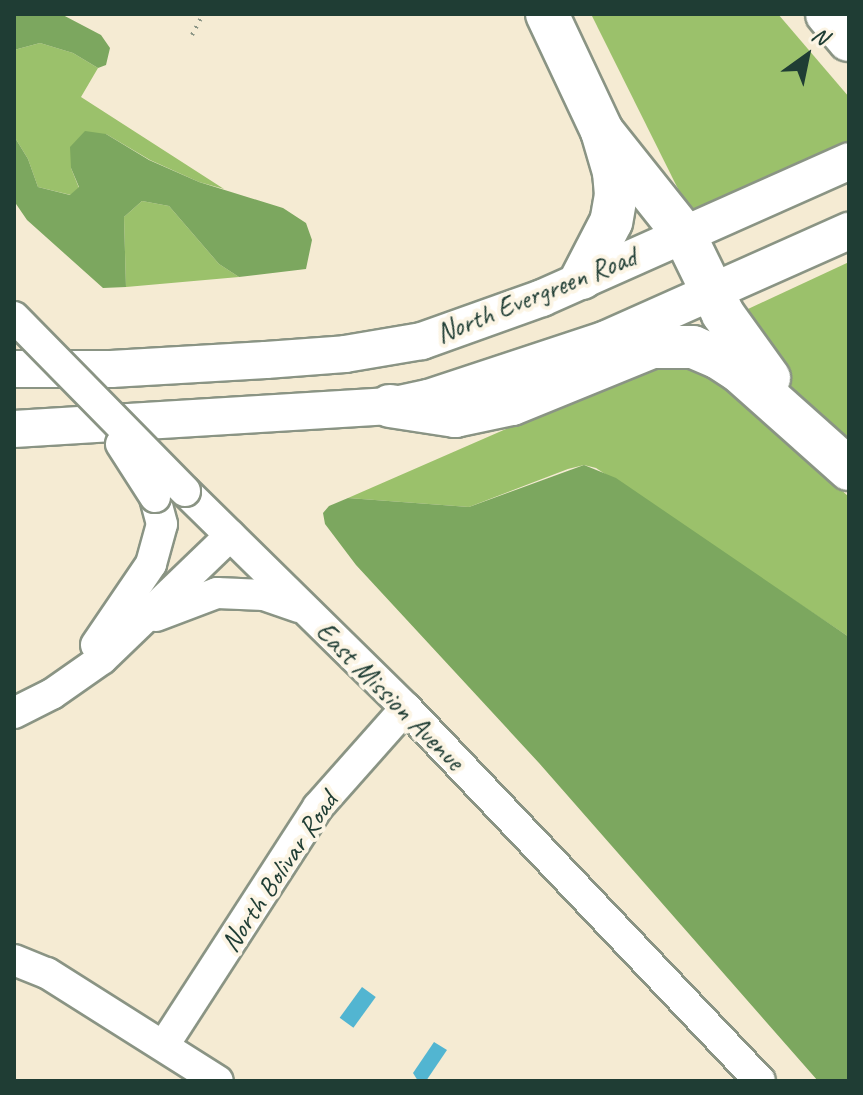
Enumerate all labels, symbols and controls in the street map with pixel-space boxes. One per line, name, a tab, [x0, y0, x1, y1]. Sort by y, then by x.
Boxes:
north arrow	[767, 16, 847, 96]
text: N	[807, 20, 833, 51]
street label: North Evergreen Road	[431, 240, 641, 350]
street label: East Mission Avenue	[309, 615, 471, 777]
street label: North Bolivar Road	[214, 786, 344, 958]

